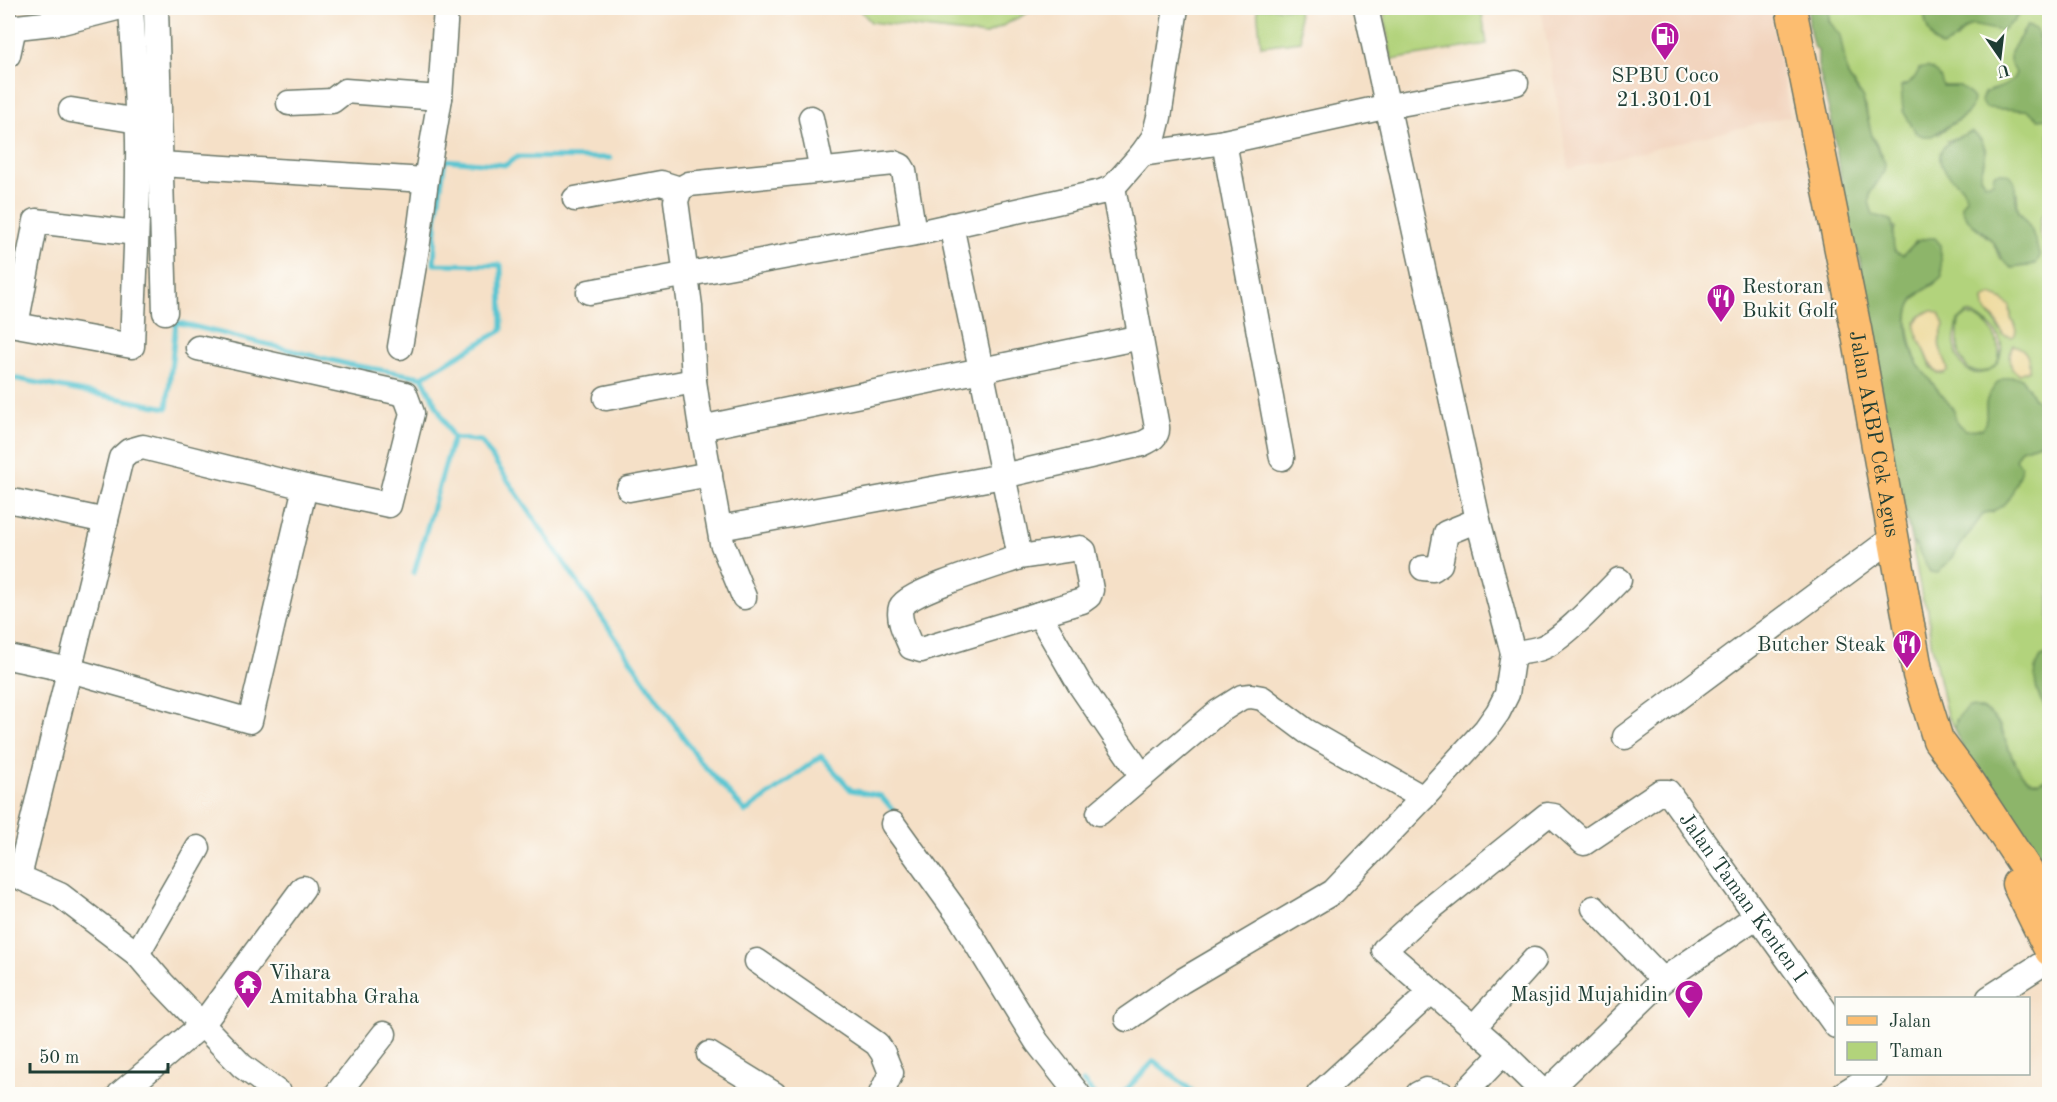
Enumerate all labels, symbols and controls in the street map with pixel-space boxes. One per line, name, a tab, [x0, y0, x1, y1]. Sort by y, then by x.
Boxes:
fuel station icon: SPBU Coco 21.301.01	[1649, 20, 1681, 62]
north arrow	[1970, 27, 2030, 87]
text: U	[1995, 60, 2011, 79]
place label: SPBU Coco 21.301.01	[1611, 66, 1719, 111]
place label: Restoran Bukit Golf	[1742, 277, 1837, 322]
restaurant icon: Restoran Bukit Golf	[1705, 282, 1737, 324]
street label: Jalan AKBP Cek Agus	[1844, 329, 1902, 539]
restaurant icon: Butcher Steak	[1891, 628, 1923, 670]
place label: Butcher Steak	[1757, 635, 1886, 656]
street label: Jalan Taman Kenten I	[1674, 809, 1810, 986]
place label: Vihara Amitabha Graha	[269, 963, 419, 1008]
temple icon: Vihara Amitabha Graha	[232, 968, 264, 1010]
mosque icon: Masjid Mujahidin	[1673, 978, 1705, 1020]
place label: Masjid Mujahidin	[1511, 985, 1668, 1006]
legend	[1835, 997, 2030, 1075]
text: Jalan	[1889, 1013, 1931, 1031]
scale bar	[30, 1036, 168, 1074]
text: Taman	[1889, 1043, 1943, 1061]
text: 50 m	[39, 1049, 79, 1067]

